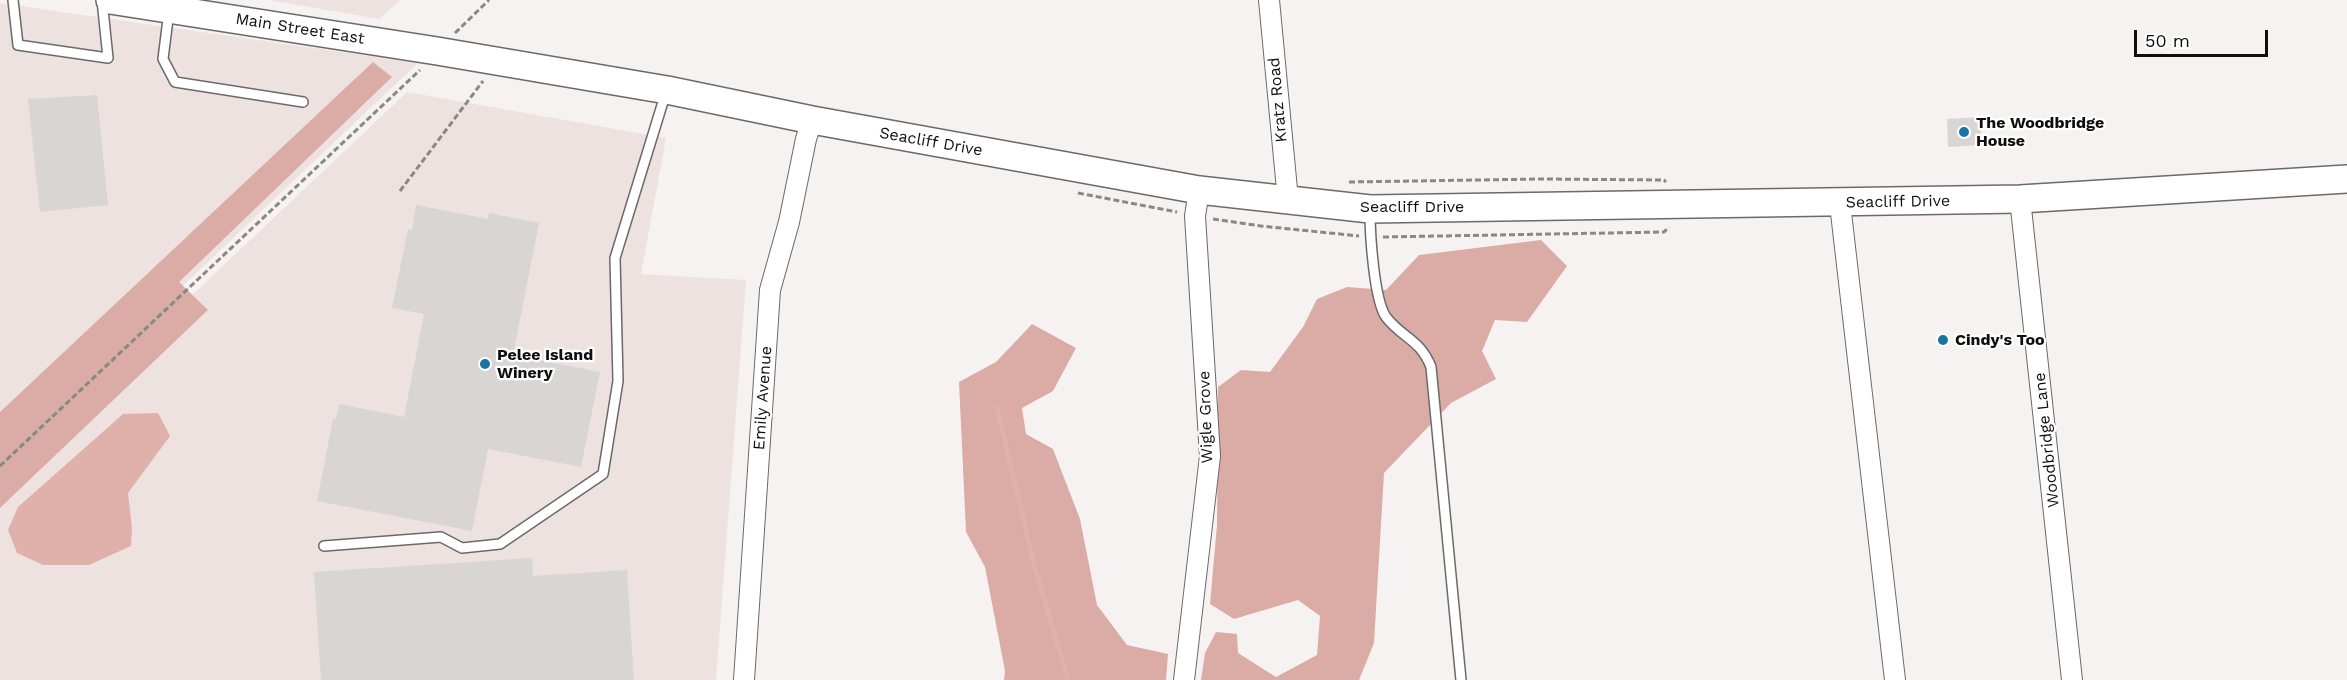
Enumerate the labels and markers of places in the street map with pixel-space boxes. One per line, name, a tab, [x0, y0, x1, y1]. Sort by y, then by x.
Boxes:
place label: The Woodbridge House	[1976, 113, 2104, 151]
marker: The Woodbridge House	[1957, 125, 1971, 139]
place label: Cindy's Too	[1955, 330, 2045, 350]
marker: Cindy's Too	[1936, 333, 1950, 347]
place label: Pelee Island Winery	[497, 345, 593, 383]
marker: Pelee Island Winery	[478, 357, 492, 371]

